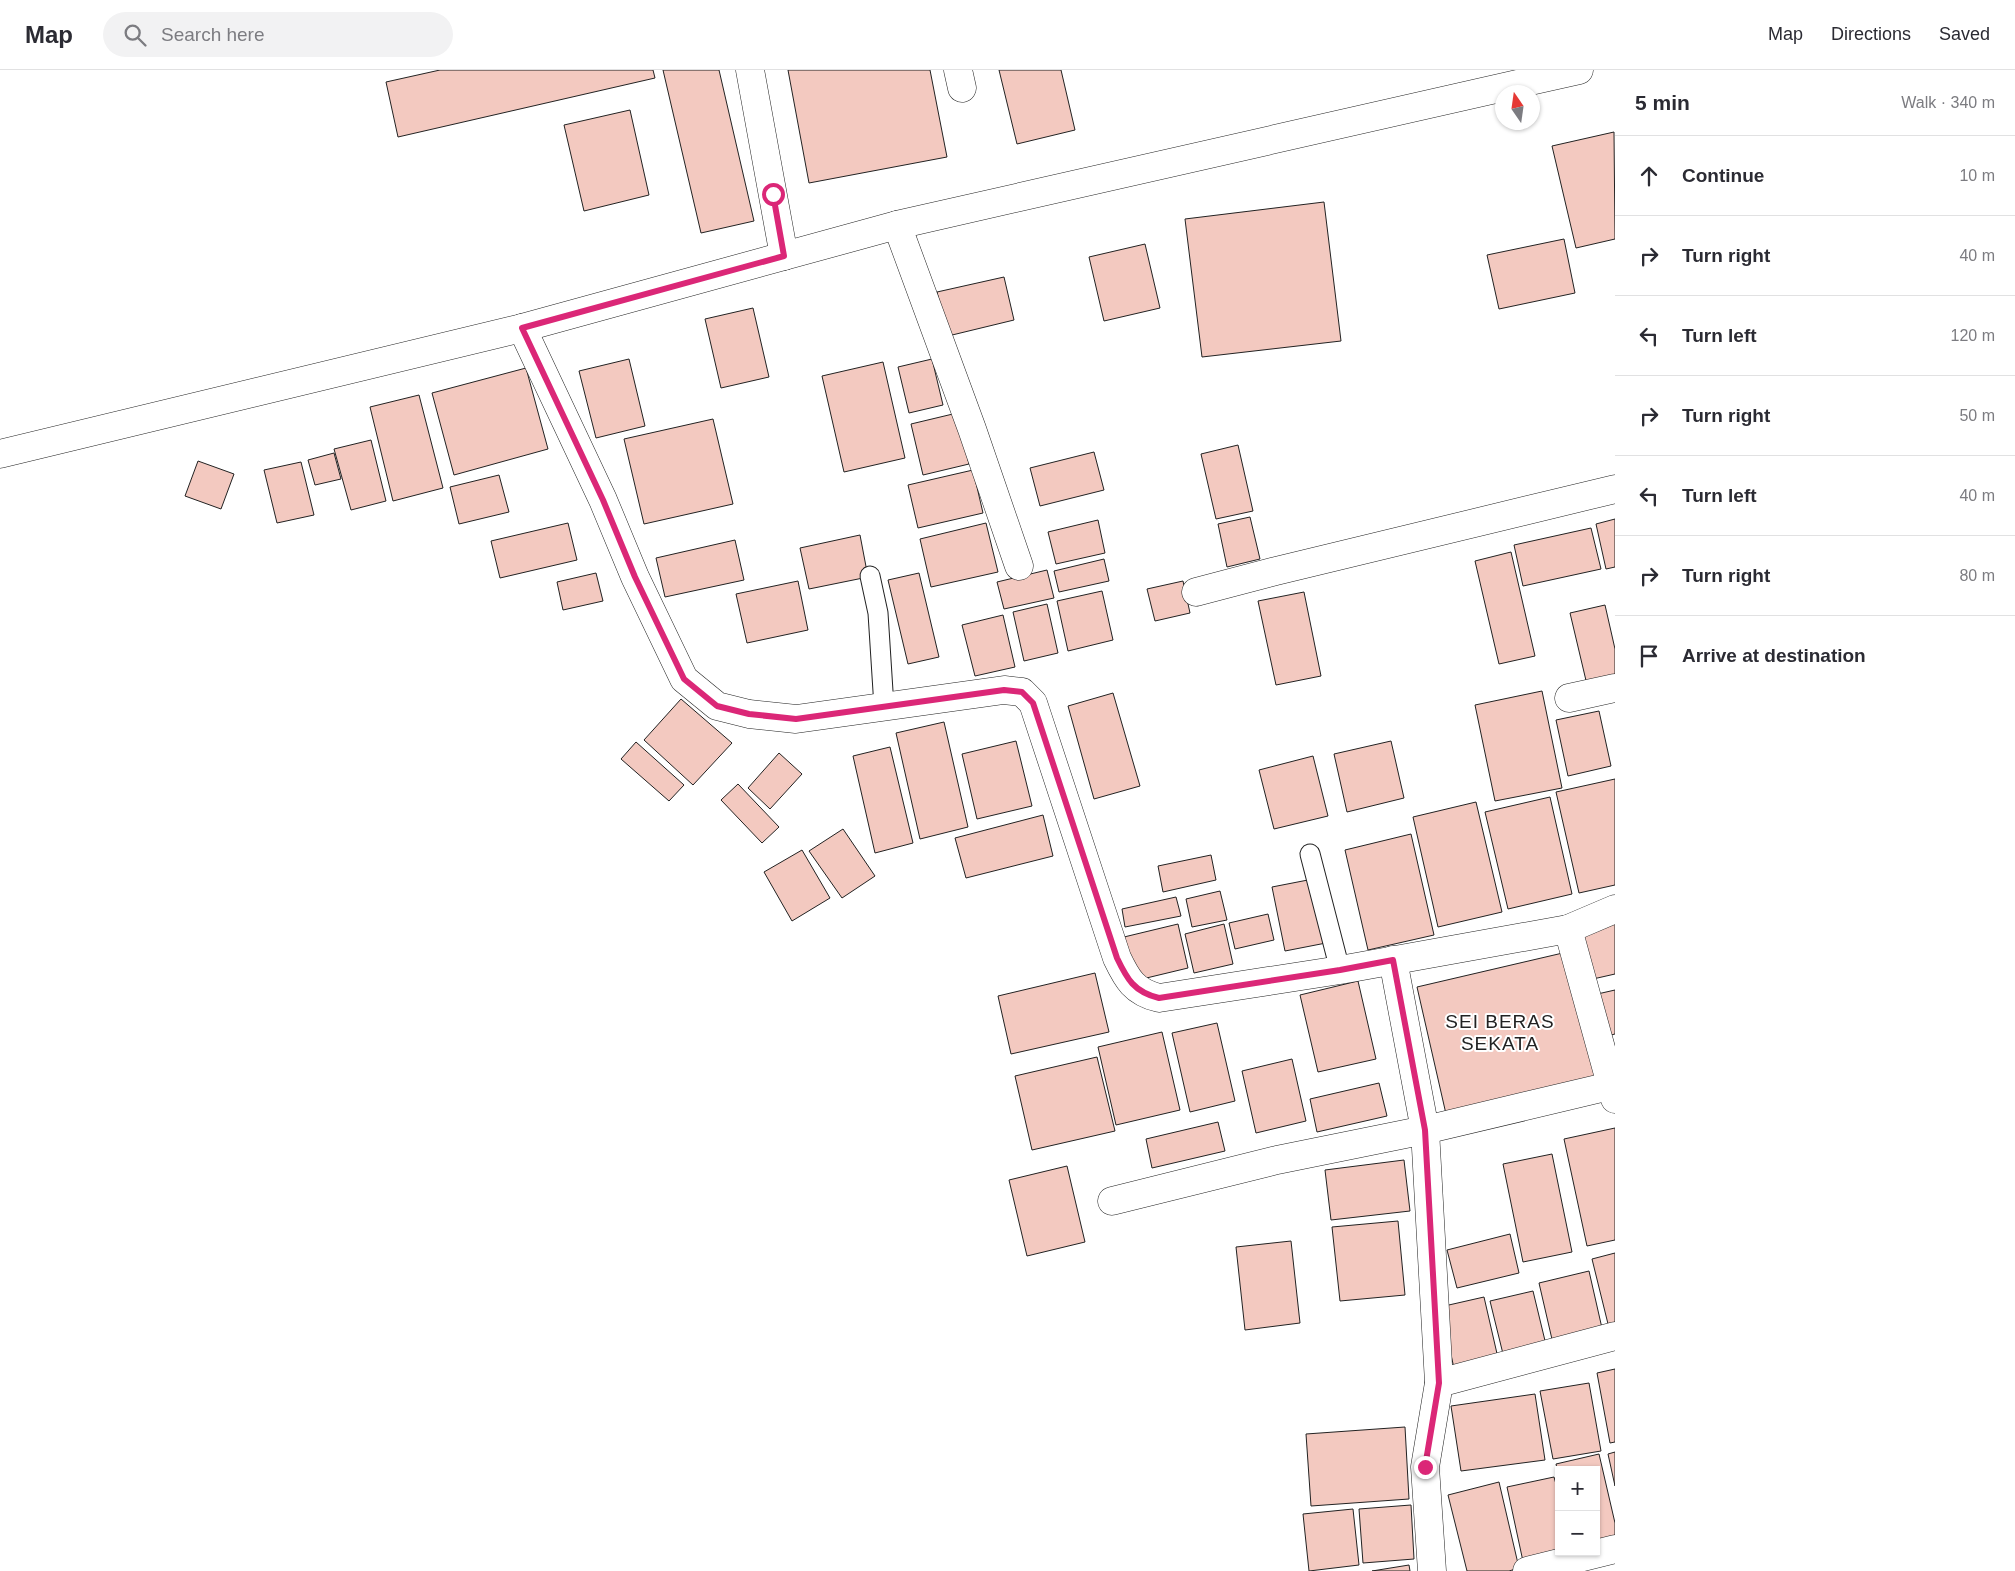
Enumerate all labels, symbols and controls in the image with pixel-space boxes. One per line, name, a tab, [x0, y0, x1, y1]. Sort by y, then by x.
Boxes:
search box	[103, 12, 453, 57]
text: Map	[25, 21, 73, 48]
icon: search	[121, 21, 149, 49]
text: Search here	[161, 24, 265, 45]
text: Map	[1768, 24, 1803, 44]
text: Directions	[1831, 24, 1911, 44]
text: Saved	[1939, 24, 1990, 44]
north arrow	[1495, 85, 1540, 130]
text: 5 min	[1635, 91, 1690, 114]
text: Walk · 340 m	[1901, 94, 1995, 111]
icon: ahead	[1635, 162, 1663, 190]
text: Continue	[1682, 165, 1764, 186]
text: 10 m	[1959, 167, 1995, 184]
route start	[762, 183, 785, 206]
icon: right	[1635, 242, 1663, 270]
text: Turn right	[1682, 245, 1770, 266]
text: 40 m	[1959, 247, 1995, 264]
icon: left	[1635, 322, 1663, 350]
text: Turn left	[1682, 325, 1757, 346]
text: 120 m	[1951, 327, 1995, 344]
icon: right	[1635, 402, 1663, 430]
text: Turn right	[1682, 405, 1770, 426]
text: 50 m	[1959, 407, 1995, 424]
icon: left	[1635, 482, 1663, 510]
text: Turn left	[1682, 485, 1757, 506]
text: 40 m	[1959, 487, 1995, 504]
icon: right	[1635, 562, 1663, 590]
text: Turn right	[1682, 565, 1770, 586]
text: 80 m	[1959, 567, 1995, 584]
icon: arrive	[1635, 642, 1663, 670]
text: Arrive at destination	[1682, 645, 1866, 666]
district label: SEI BERAS SEKATA	[1445, 1011, 1555, 1054]
route end	[1414, 1456, 1437, 1479]
map controls	[1555, 1466, 1600, 1556]
button: +	[1555, 1466, 1600, 1511]
button: −	[1555, 1511, 1600, 1556]

